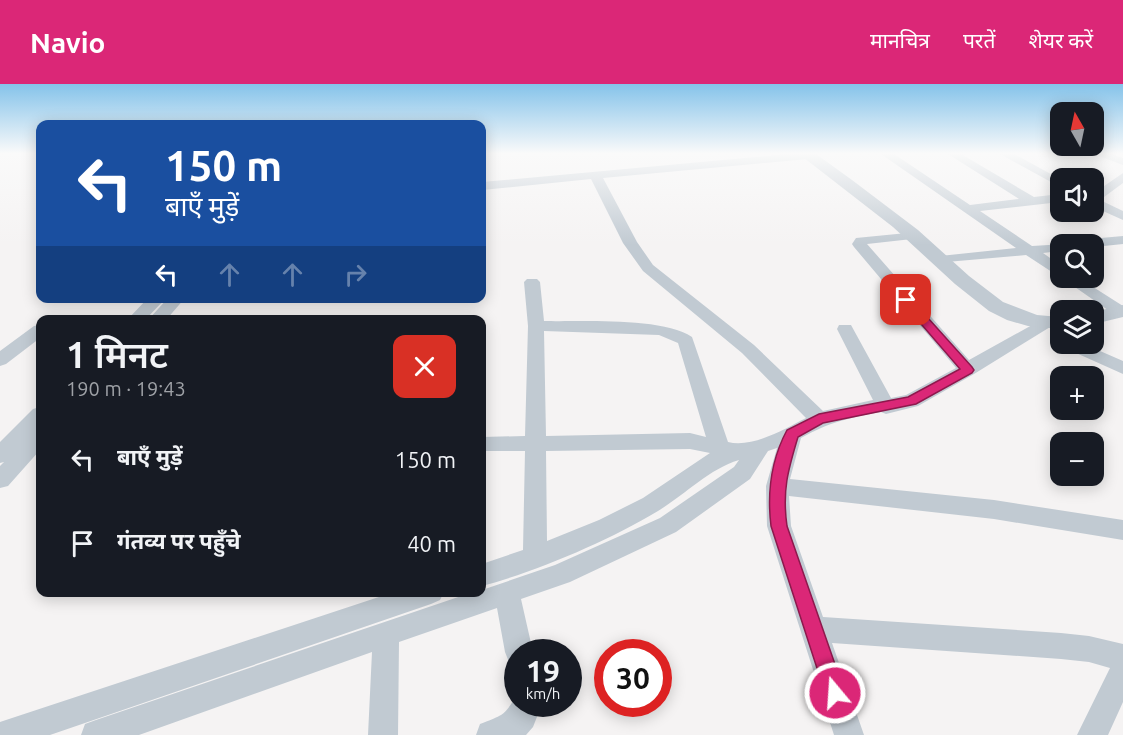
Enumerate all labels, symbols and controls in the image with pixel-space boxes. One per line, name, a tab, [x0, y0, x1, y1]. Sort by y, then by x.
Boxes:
text: Navio	[30, 27, 105, 58]
text: मानचित्र	[870, 28, 930, 52]
text: परतें	[963, 28, 995, 52]
text: शेयर करें	[1028, 28, 1093, 52]
north arrow	[1050, 102, 1104, 156]
map controls	[1050, 102, 1104, 486]
text: 150 m	[165, 142, 282, 189]
icon: left	[66, 144, 144, 222]
button: sound	[1050, 168, 1104, 222]
text: बाएँ मुड़ें	[165, 191, 239, 221]
button: search	[1050, 234, 1104, 288]
icon: left	[150, 258, 183, 291]
icon: ahead	[213, 258, 246, 291]
icon: ahead	[276, 258, 309, 291]
icon: right	[339, 258, 372, 291]
pin	[880, 274, 931, 325]
icon: arrive	[889, 283, 922, 316]
button: layers	[1050, 300, 1104, 354]
text: 1 मिनट	[66, 334, 168, 375]
button: close	[393, 335, 456, 398]
button: +	[1050, 366, 1104, 420]
text: 190 m · 19:43	[66, 377, 186, 400]
button: −	[1050, 432, 1104, 486]
icon: left	[66, 443, 99, 476]
text: बाएँ मुड़ें	[117, 444, 183, 469]
text: 150 m	[395, 447, 456, 472]
icon: arrive	[66, 527, 99, 560]
text: गंतव्य पर पहुँचे	[117, 528, 241, 553]
text: 40 m	[407, 531, 456, 556]
speed limit sign: 30	[594, 639, 672, 717]
text: 19	[526, 654, 560, 688]
position arrow	[803, 661, 867, 725]
text: km/h	[526, 685, 560, 702]

